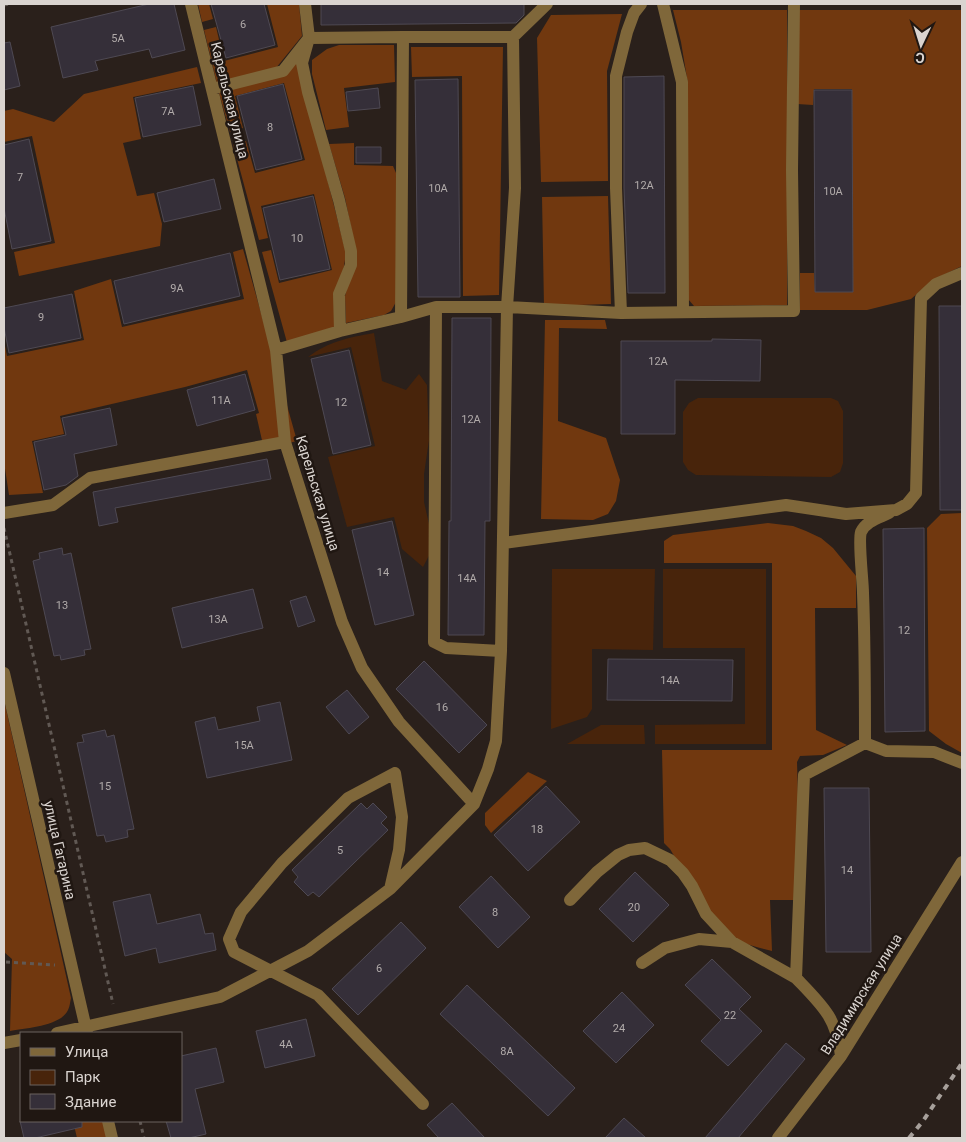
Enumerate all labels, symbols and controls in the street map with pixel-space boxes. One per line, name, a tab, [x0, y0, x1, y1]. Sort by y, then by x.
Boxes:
house number: 6	[240, 18, 246, 31]
north arrow	[896, 20, 946, 70]
house number: 5А	[111, 32, 126, 45]
street label: Карельская улица	[208, 40, 252, 160]
text: С	[915, 50, 925, 66]
house number: 7А	[161, 105, 176, 118]
house number: 8	[267, 121, 273, 134]
house number: 7	[17, 171, 23, 184]
house number: 12А	[634, 179, 655, 192]
house number: 10А	[428, 182, 449, 195]
house number: 10А	[823, 185, 844, 198]
house number: 10	[291, 232, 303, 245]
house number: 9А	[170, 282, 185, 295]
house number: 9	[38, 311, 44, 324]
house number: 12А	[648, 355, 669, 368]
house number: 11А	[211, 394, 232, 407]
house number: 12	[335, 396, 347, 409]
house number: 12А	[461, 413, 482, 426]
street label: Карельская улица	[293, 433, 343, 553]
house number: 14	[377, 566, 389, 579]
house number: 14А	[457, 572, 478, 585]
house number: 13	[56, 599, 68, 612]
house number: 13А	[208, 613, 229, 626]
house number: 12	[898, 624, 910, 637]
house number: 14А	[660, 674, 681, 687]
house number: 16	[436, 701, 448, 714]
house number: 15А	[234, 739, 255, 752]
house number: 15	[99, 780, 111, 793]
street label: улица Гагарина	[41, 799, 79, 901]
house number: 18	[531, 823, 543, 836]
house number: 5	[337, 844, 343, 857]
house number: 14	[841, 864, 853, 877]
house number: 20	[628, 901, 640, 914]
house number: 8	[492, 906, 498, 919]
street label: Владимирская улица	[817, 931, 905, 1057]
house number: 6	[376, 962, 382, 975]
house number: 22	[724, 1009, 736, 1022]
house number: 24	[613, 1022, 625, 1035]
legend	[20, 1032, 182, 1122]
house number: 4А	[279, 1038, 294, 1051]
text: Улица	[65, 1043, 108, 1061]
house number: 8А	[500, 1045, 515, 1058]
text: Парк	[65, 1068, 100, 1086]
text: Здание	[65, 1093, 116, 1111]

